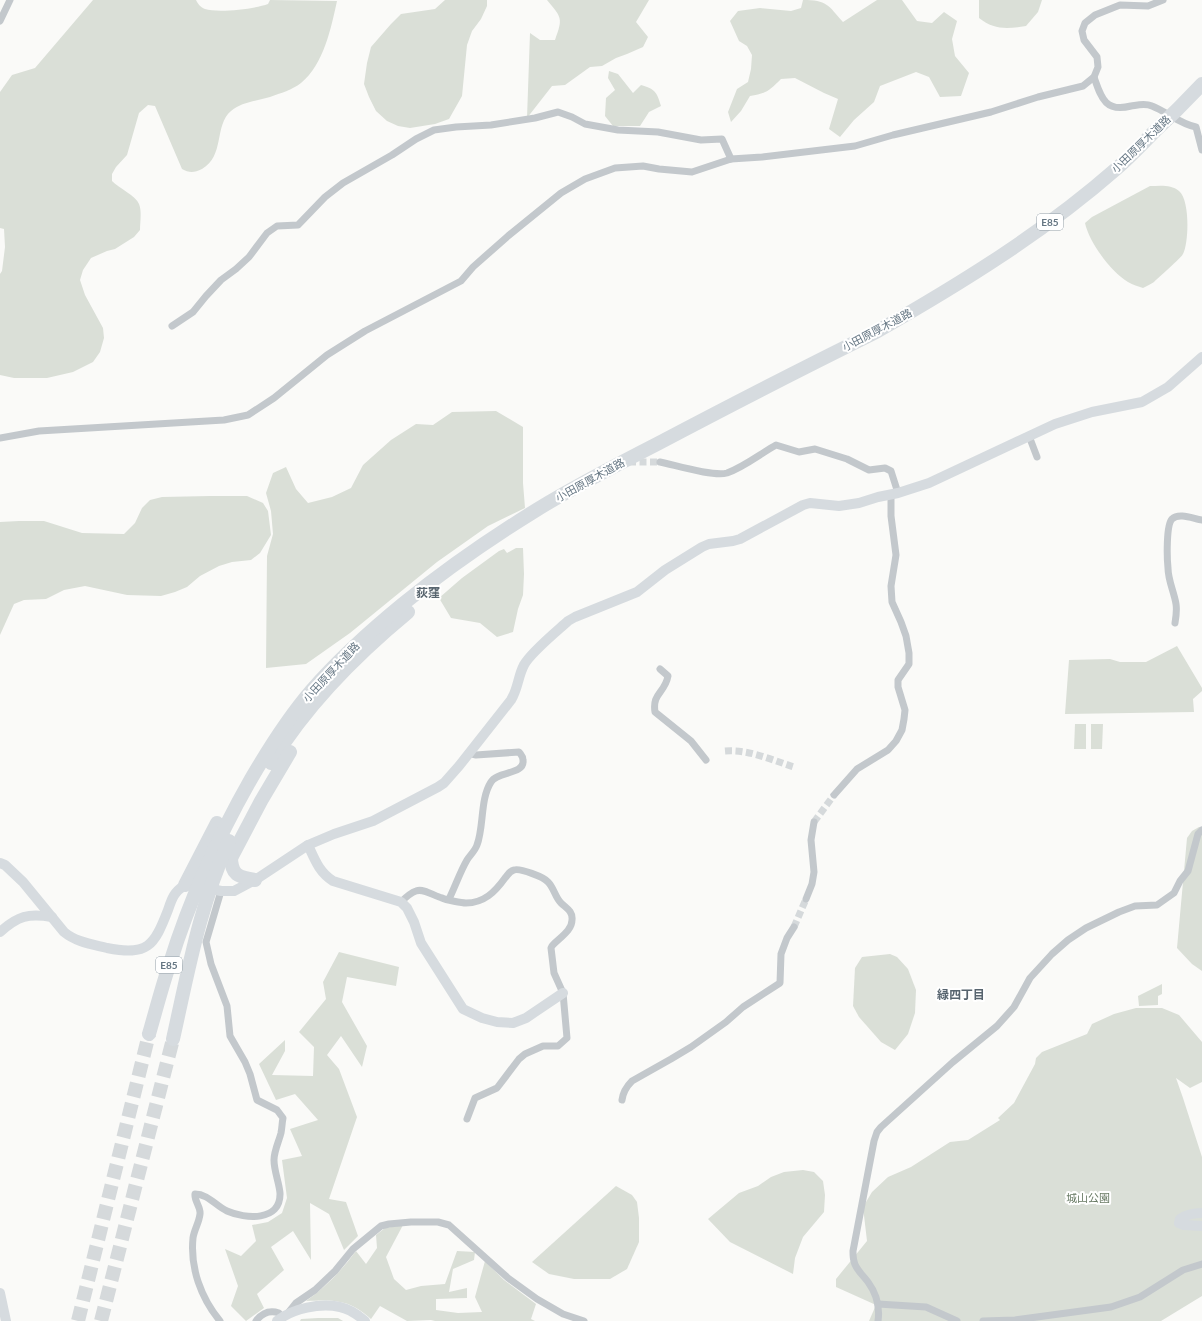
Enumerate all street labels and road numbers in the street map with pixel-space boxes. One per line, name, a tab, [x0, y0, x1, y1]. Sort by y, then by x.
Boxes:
street label: 小田原厚木道路	[1108, 112, 1173, 175]
road number: E85	[1037, 214, 1063, 230]
street label: 小田原厚木道路	[840, 306, 914, 353]
street label: 小田原厚木道路	[553, 455, 627, 504]
street label: 小田原厚木道路	[300, 639, 362, 704]
road number: E85	[156, 957, 182, 973]

